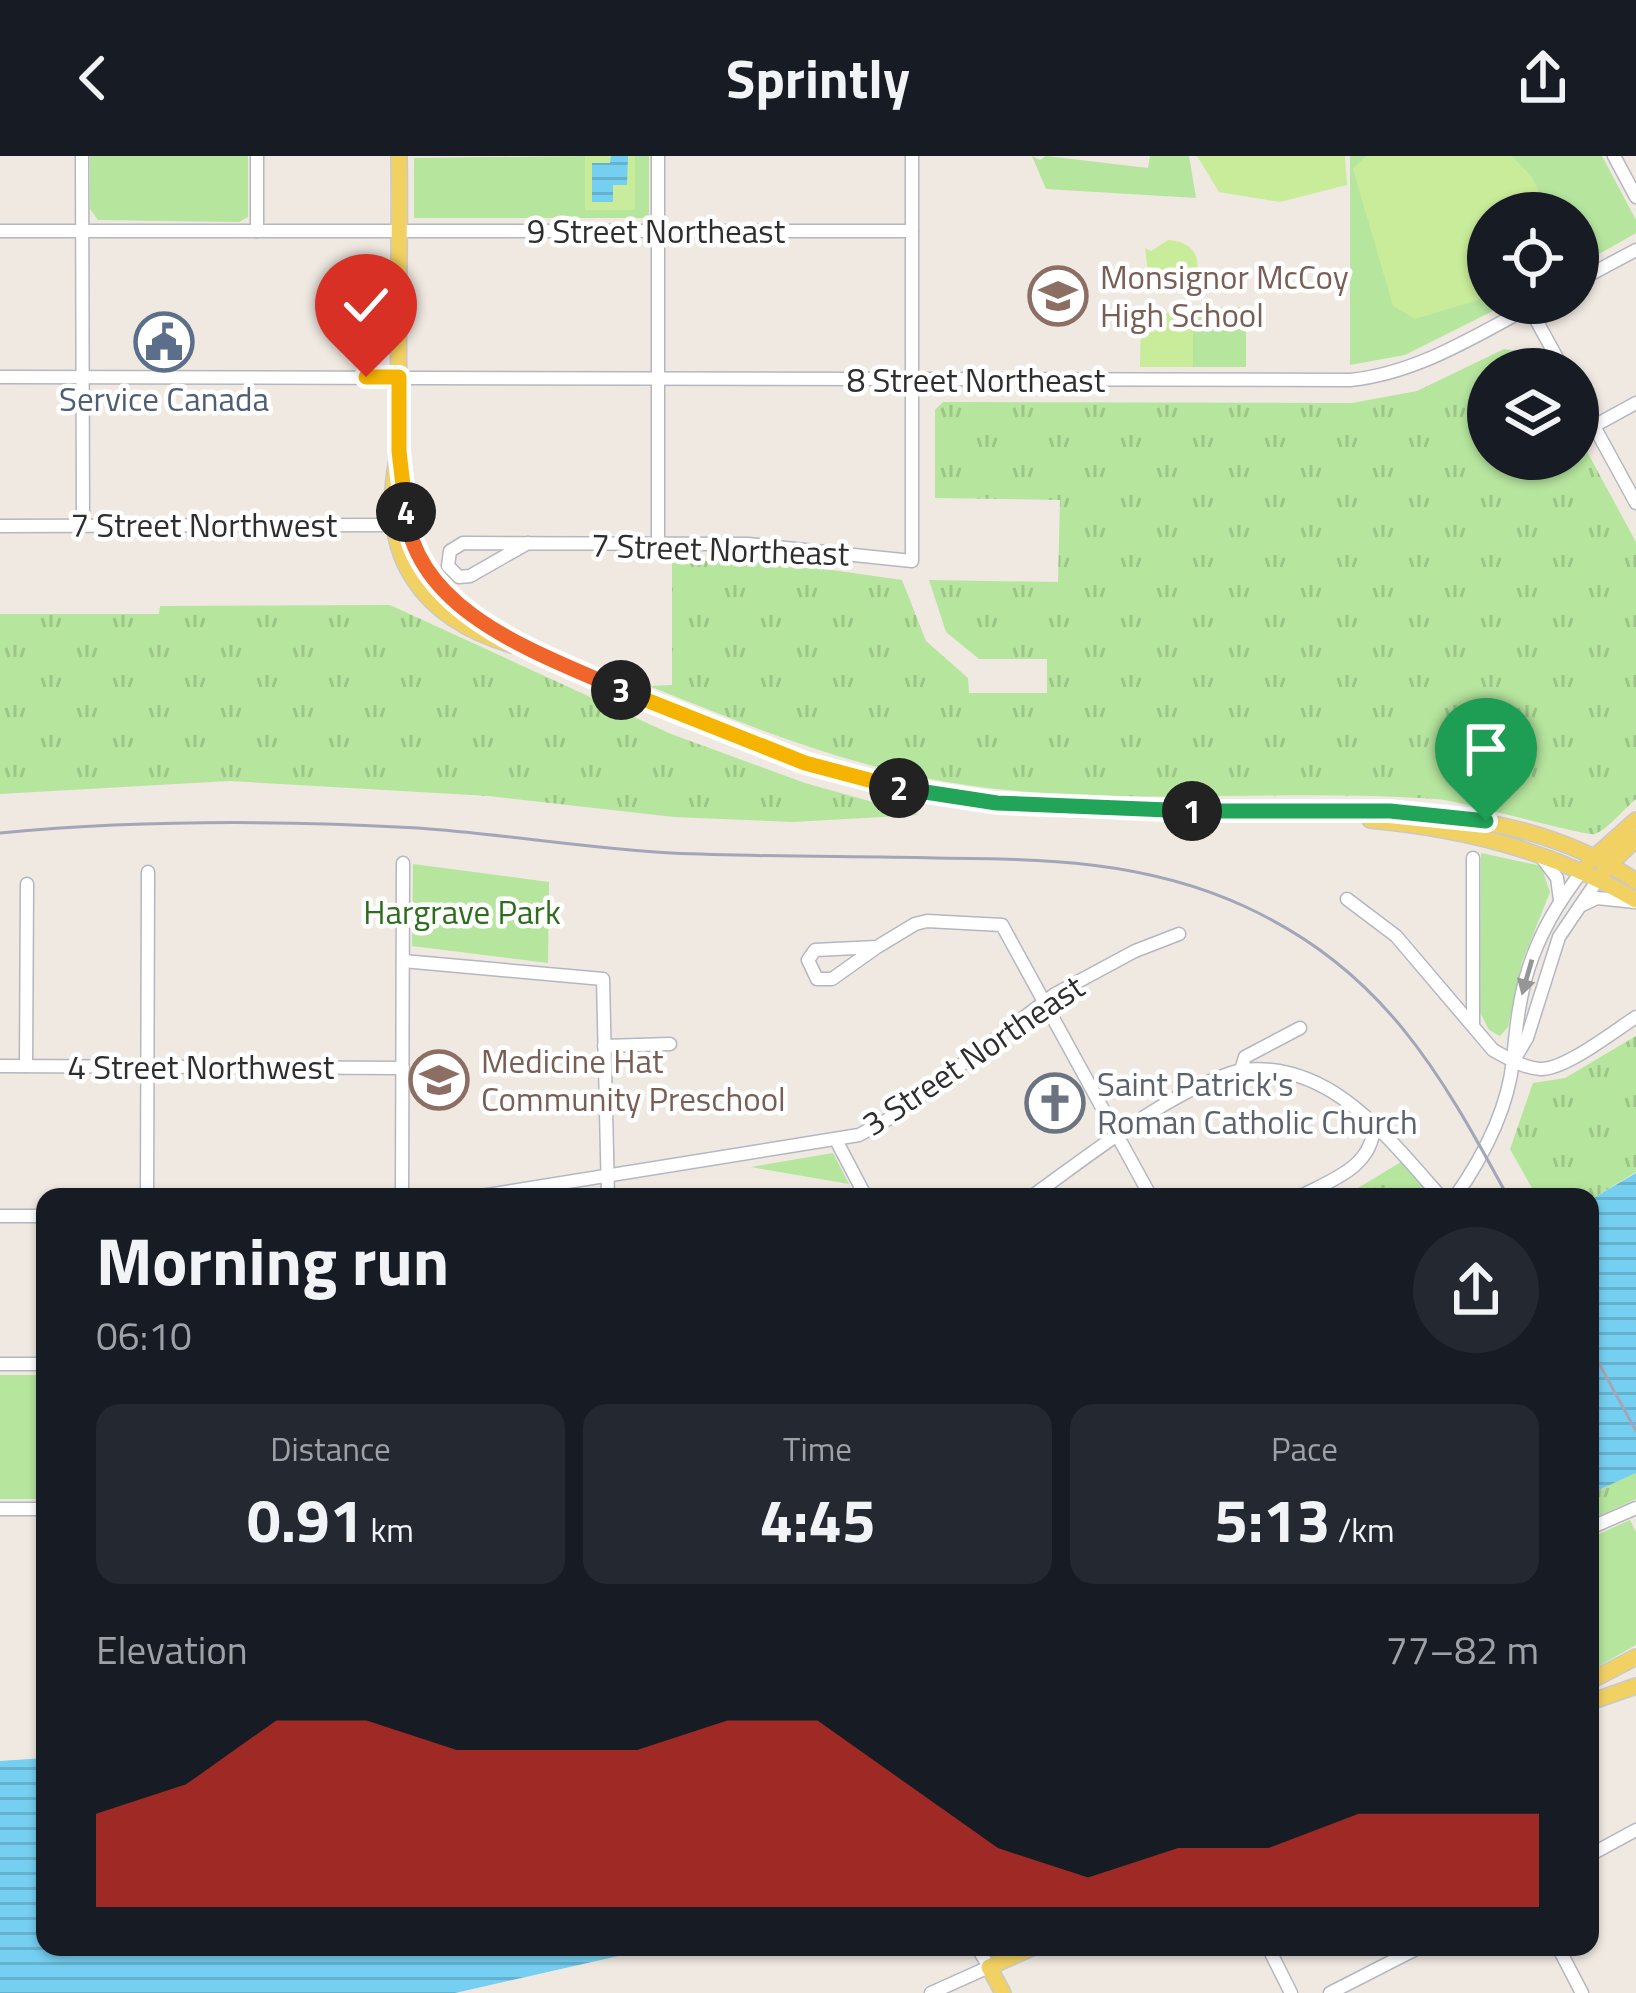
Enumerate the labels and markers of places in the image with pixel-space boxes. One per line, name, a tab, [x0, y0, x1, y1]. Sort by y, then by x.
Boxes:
place label: Monsignor McCoy High School	[1100, 252, 1349, 340]
pin	[315, 254, 417, 377]
school or university icon: Monsignor McCoy High School	[1027, 265, 1089, 327]
public building icon: Service Canada	[133, 311, 195, 373]
place label: Service Canada	[59, 374, 269, 424]
pin: 4	[376, 482, 436, 542]
pin: 3	[591, 660, 651, 720]
pin	[1435, 698, 1537, 821]
pin: 2	[869, 758, 929, 818]
pin: 1	[1162, 781, 1222, 841]
place label: Medicine Hat Community Preschool	[481, 1036, 786, 1124]
school or university icon: Medicine Hat Community Preschool	[408, 1049, 470, 1111]
place label: Saint Patrick's Roman Catholic Church	[1097, 1059, 1418, 1147]
church icon: Saint Patrick's Roman Catholic Church	[1024, 1072, 1086, 1134]

